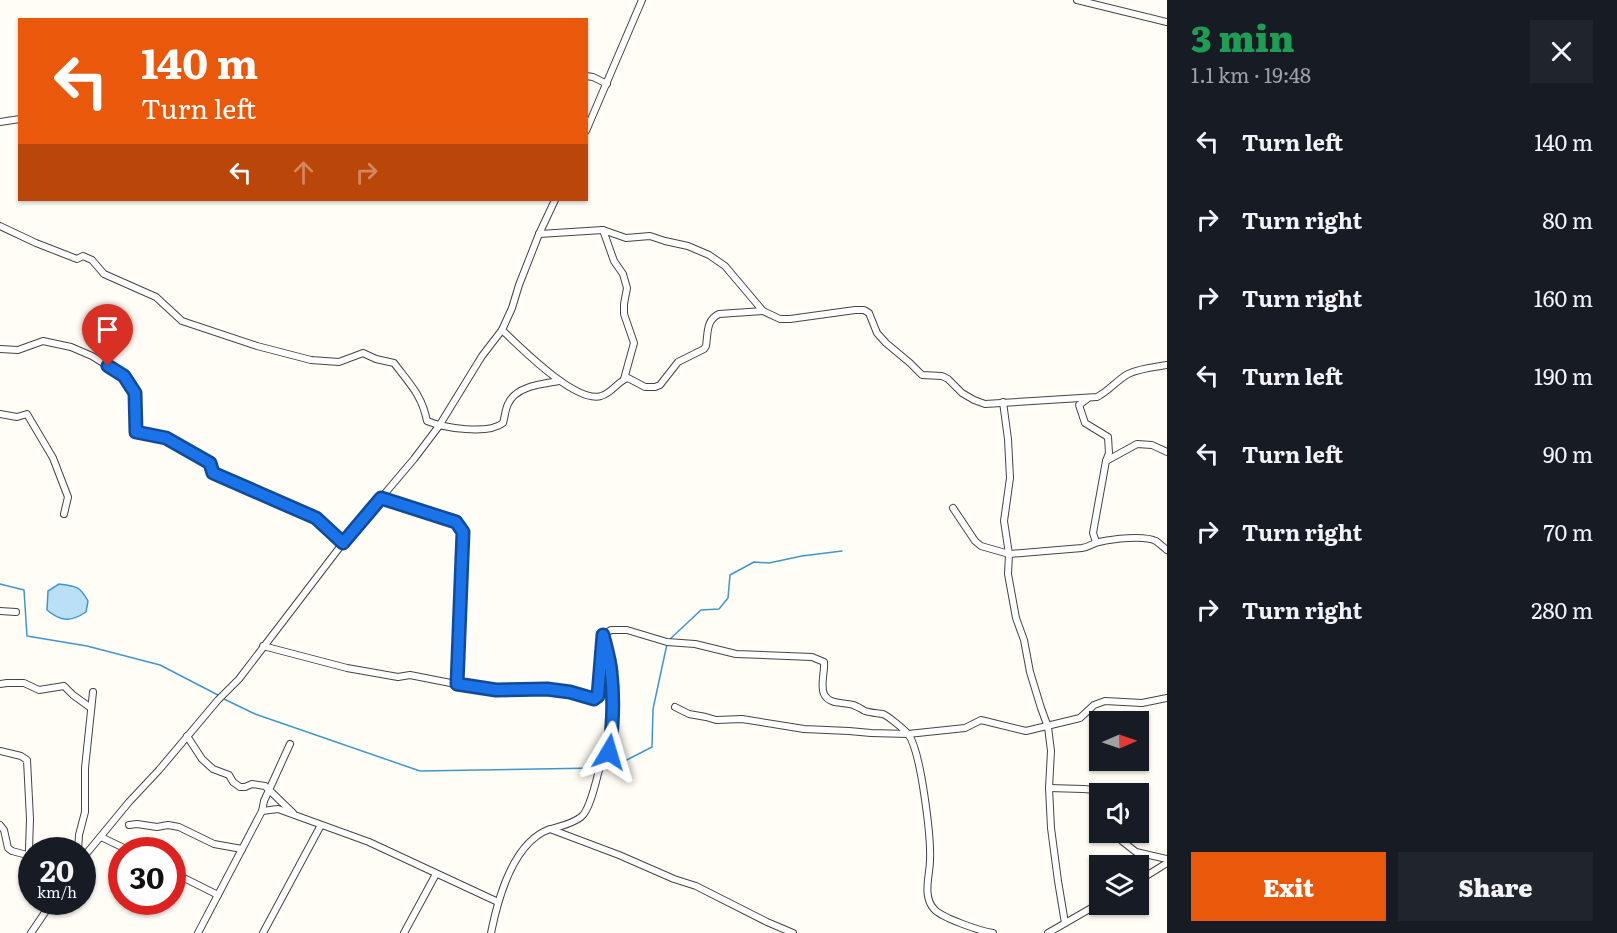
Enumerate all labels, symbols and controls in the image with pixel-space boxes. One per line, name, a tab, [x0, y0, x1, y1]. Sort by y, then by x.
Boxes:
text: 3 min	[1191, 10, 1295, 63]
button: close	[1530, 20, 1593, 83]
text: 140 m	[141, 30, 258, 92]
icon: left	[42, 42, 120, 120]
text: 1.1 km · 19:48	[1191, 59, 1311, 89]
text: Turn left	[141, 87, 256, 127]
icon: left	[1191, 125, 1224, 158]
text: Turn left	[1242, 125, 1343, 158]
text: 140 m	[1534, 125, 1593, 158]
icon: left	[224, 156, 257, 189]
icon: ahead	[287, 156, 320, 189]
icon: right	[350, 156, 383, 189]
icon: right	[1191, 203, 1224, 236]
text: Turn right	[1242, 203, 1362, 236]
text: 80 m	[1542, 203, 1593, 236]
icon: right	[1191, 281, 1224, 314]
text: Turn right	[1242, 281, 1362, 314]
text: 160 m	[1534, 281, 1593, 314]
pin	[82, 304, 133, 366]
icon: arrive	[91, 313, 124, 346]
icon: left	[1191, 359, 1224, 392]
text: Turn left	[1242, 359, 1343, 392]
text: 190 m	[1534, 359, 1593, 392]
icon: left	[1191, 437, 1224, 470]
text: Turn left	[1242, 437, 1343, 470]
text: 90 m	[1543, 437, 1593, 470]
icon: right	[1191, 515, 1224, 548]
text: Turn right	[1242, 515, 1362, 548]
text: 70 m	[1543, 515, 1593, 548]
icon: right	[1191, 593, 1224, 626]
text: Turn right	[1242, 593, 1362, 626]
text: 280 m	[1531, 593, 1593, 626]
north arrow	[1089, 711, 1149, 771]
map controls	[1089, 711, 1149, 915]
position arrow	[577, 720, 641, 784]
button: sound	[1089, 783, 1149, 843]
speed limit sign: 30	[108, 837, 186, 915]
text: 20	[40, 847, 74, 891]
button: Exit	[1191, 852, 1386, 921]
button: Share	[1398, 852, 1593, 921]
button: layers	[1089, 855, 1149, 915]
text: km/h	[37, 880, 77, 903]

